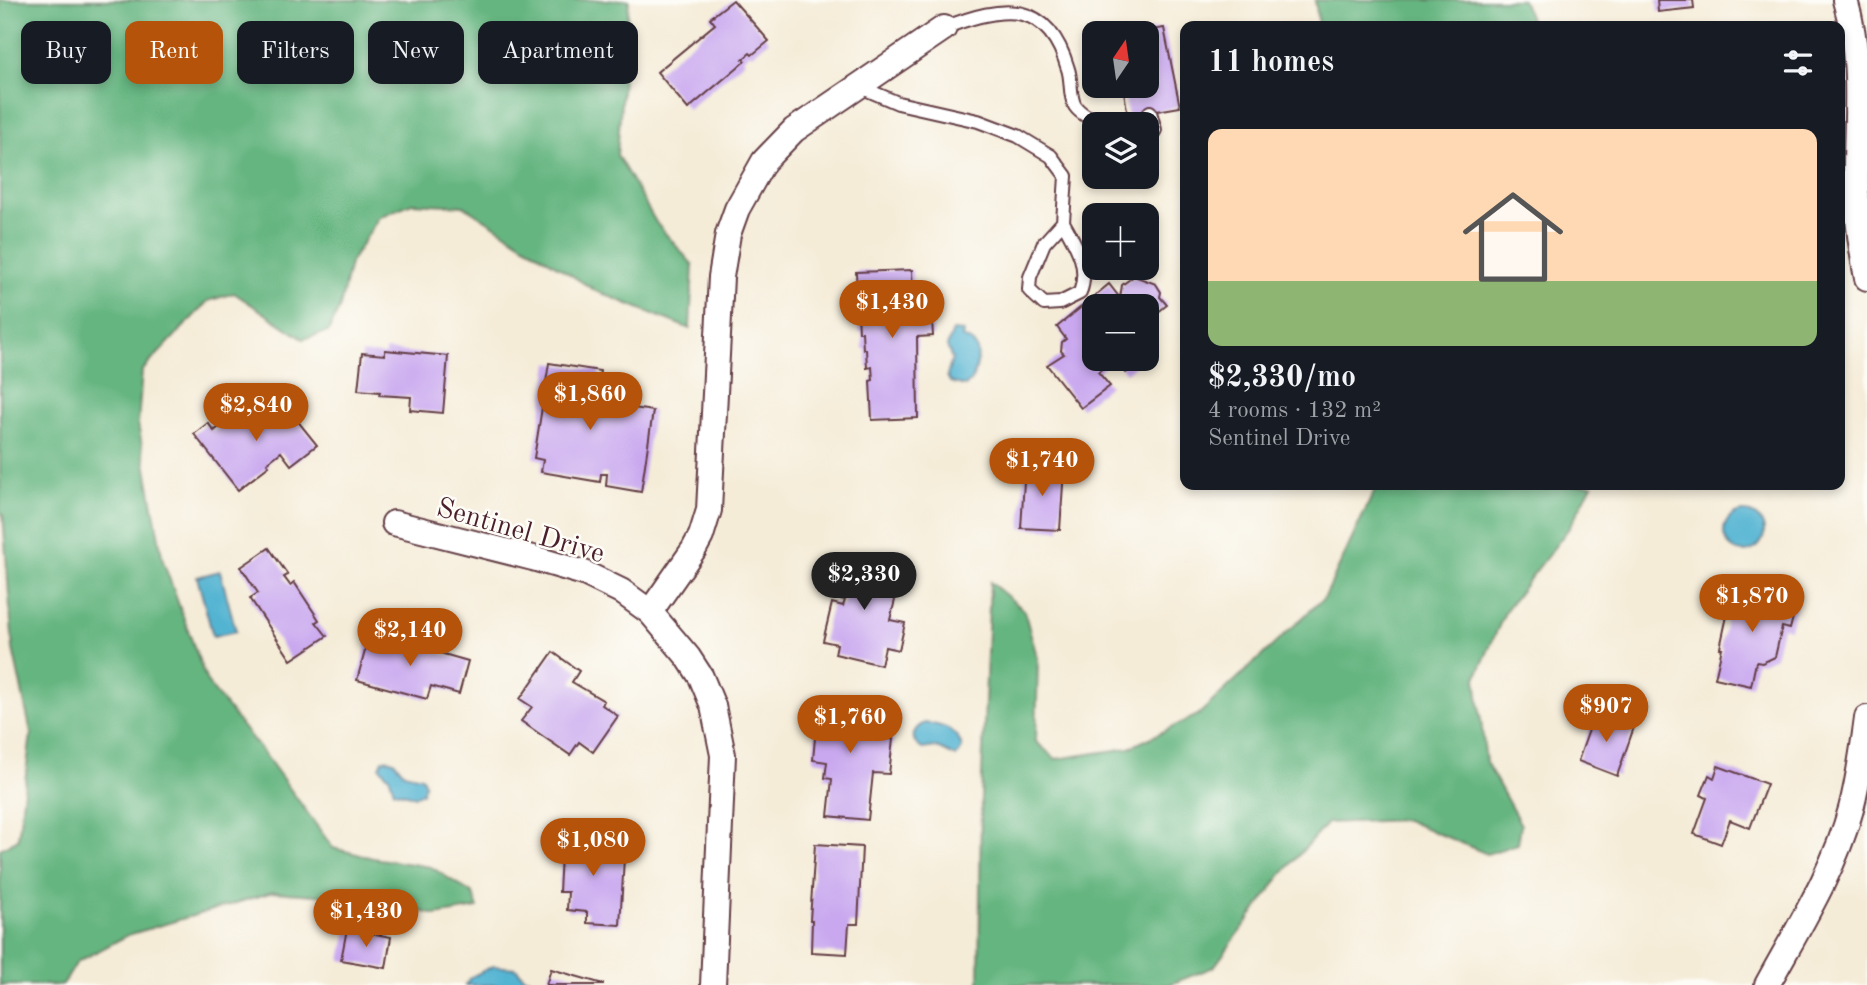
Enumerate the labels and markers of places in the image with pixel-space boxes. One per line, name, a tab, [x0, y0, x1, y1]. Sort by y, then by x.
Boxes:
pin: $1,430	[835, 280, 949, 340]
pin: $1,860	[533, 372, 647, 432]
pin: $2,840	[199, 384, 313, 443]
pin: $1,740	[985, 438, 1099, 498]
pin: $2,330	[807, 552, 921, 612]
pin: $1,870	[1695, 574, 1809, 634]
pin: $2,140	[353, 608, 467, 668]
pin: $907	[1565, 684, 1647, 744]
pin: $1,760	[793, 696, 907, 755]
pin: $1,080	[536, 818, 650, 878]
pin: $1,430	[309, 890, 423, 949]

